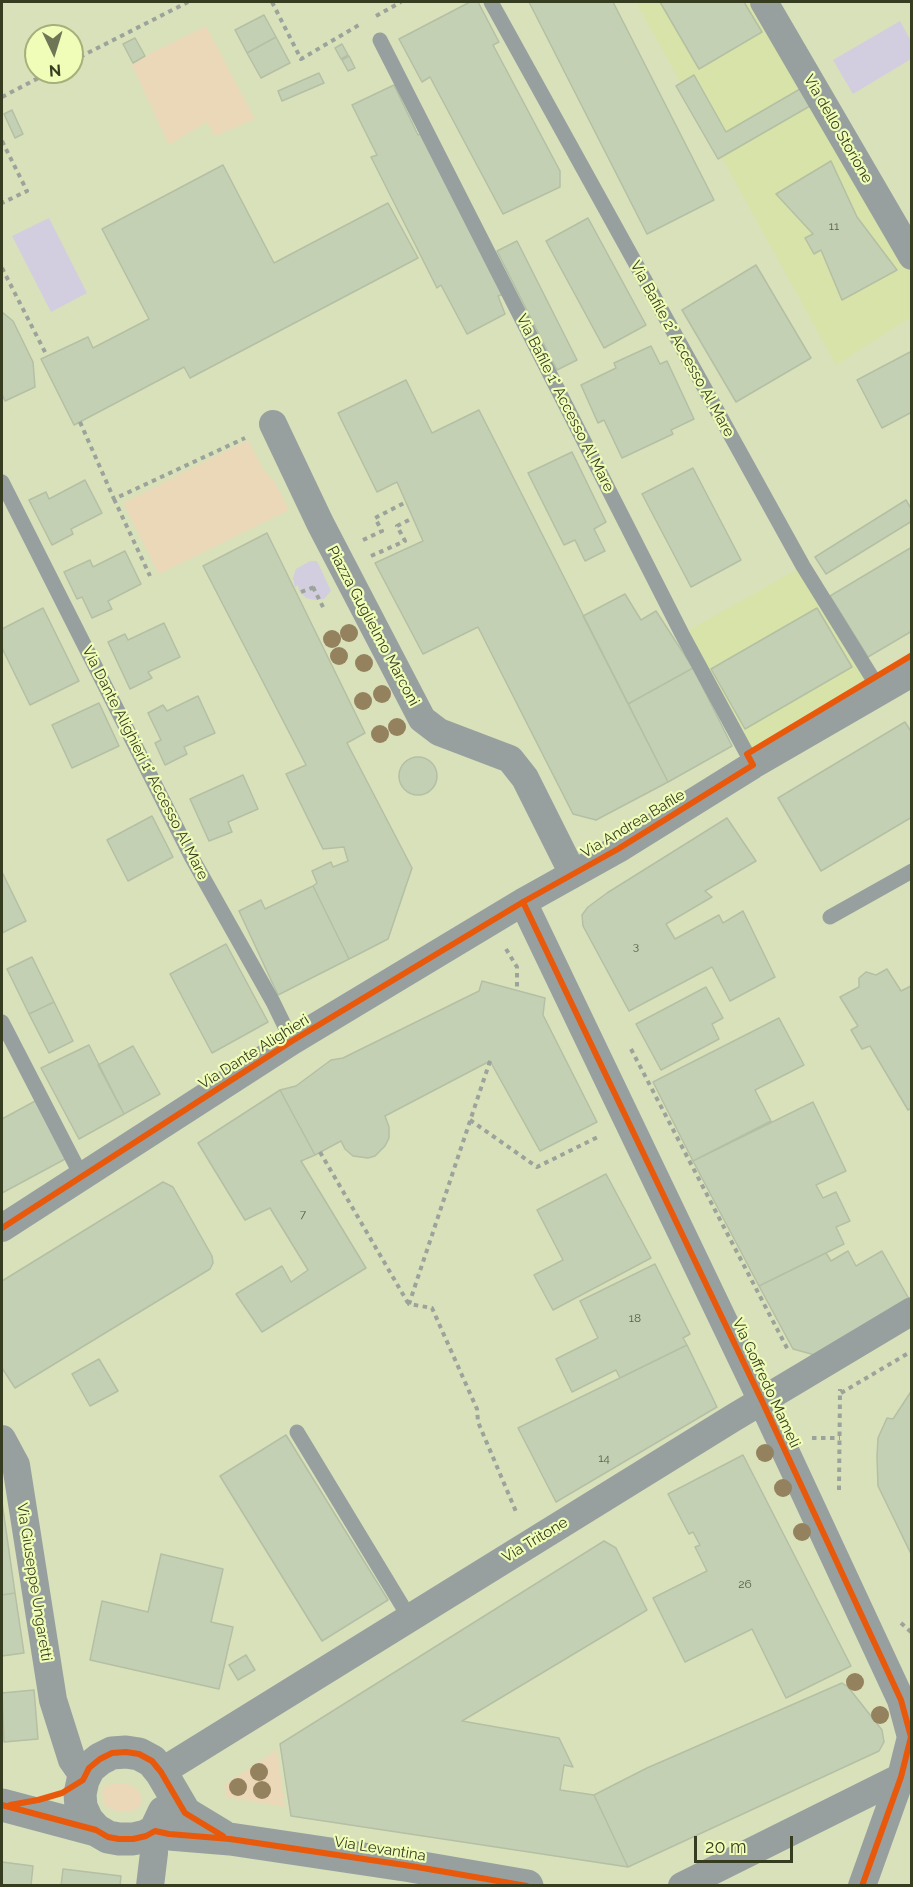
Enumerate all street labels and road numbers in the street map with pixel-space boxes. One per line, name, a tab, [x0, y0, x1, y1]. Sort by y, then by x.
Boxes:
street label: Via dello Storione	[800, 72, 876, 186]
street label: Via Bafile 2° Accesso Al Mare	[626, 258, 738, 440]
street label: Via Bafile 1° Accesso Al Mare	[512, 311, 618, 495]
street label: Piazza Guglielmo Marconi	[323, 543, 423, 709]
street label: Via Dante Alighieri 1° Accesso Al Mare	[78, 643, 212, 883]
street label: Via Andrea Bafile	[578, 786, 688, 862]
street label: Via Dante Alighieri	[196, 1011, 312, 1093]
street label: Via Goffredo Mameli	[728, 1315, 804, 1451]
street label: Via Giuseppe Ungaretti	[13, 1502, 55, 1662]
street label: Via Tritone	[499, 1513, 571, 1567]
street label: Via Levantina	[333, 1833, 427, 1865]

